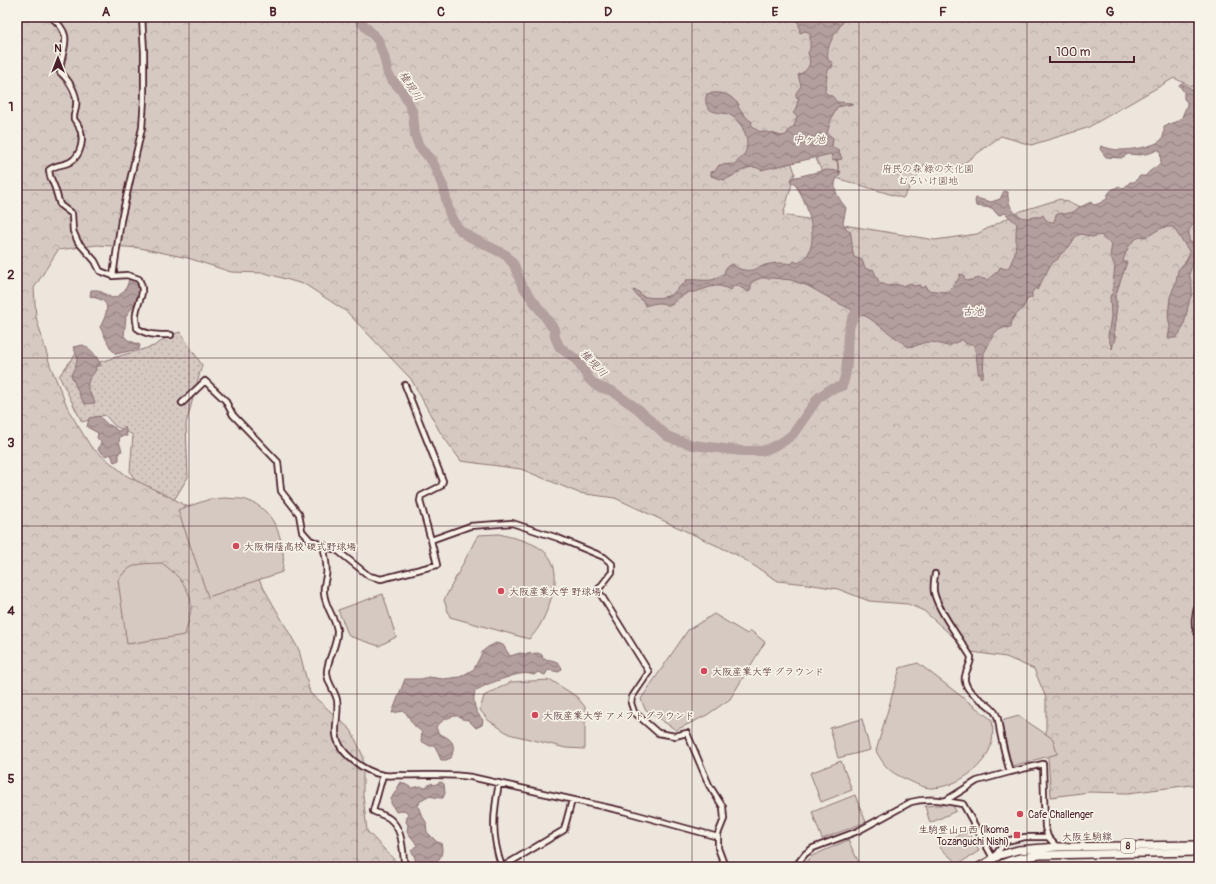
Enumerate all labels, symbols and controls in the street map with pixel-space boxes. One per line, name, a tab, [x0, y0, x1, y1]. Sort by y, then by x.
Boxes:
text: A	[102, 4, 111, 20]
text: B	[269, 4, 277, 20]
text: C	[437, 4, 445, 20]
text: D	[604, 4, 612, 20]
text: E	[772, 4, 779, 20]
text: F	[939, 4, 947, 20]
text: G	[1106, 4, 1115, 20]
north arrow	[38, 38, 78, 78]
scale bar	[1050, 38, 1134, 64]
text: N	[54, 42, 62, 55]
text: 100 m	[1056, 45, 1091, 60]
water label: 権現川	[396, 69, 425, 104]
text: 1	[8, 99, 14, 115]
water label: 中ヶ池	[793, 133, 826, 146]
park label: 府民の森 緑の文化園 むろいけ園地	[882, 163, 974, 187]
text: 2	[7, 267, 15, 283]
water label: 古池	[962, 305, 985, 318]
water label: 権現川	[578, 347, 610, 380]
text: 3	[7, 435, 15, 451]
marker: 大阪桐蔭高校 硬式野球場	[231, 541, 241, 551]
place label: 大阪桐蔭高校 硬式野球場	[244, 541, 356, 553]
marker: 大阪産業大学 野球場	[496, 586, 506, 596]
place label: 大阪産業大学 野球場	[509, 586, 601, 598]
text: 4	[7, 603, 15, 619]
marker: 大阪産業大学 グラウンド	[699, 666, 709, 676]
place label: 大阪産業大学 グラウンド	[712, 666, 824, 678]
marker: 大阪産業大学 アメフトグラウンド	[530, 710, 540, 720]
place label: 大阪産業大学 アメフトグラウンド	[543, 710, 695, 722]
text: 5	[7, 771, 15, 787]
marker: Cafe Challenger	[1015, 809, 1025, 819]
place label: Cafe Challenger	[1028, 809, 1094, 821]
place label: 生駒登山口西 (Ikoma Tozanguchi Nishi)	[918, 824, 1009, 848]
marker: 生駒登山口西 (Ikoma Tozanguchi Nishi)	[1012, 830, 1022, 840]
street label: 大阪生駒線	[1062, 831, 1112, 843]
road number: 8	[1121, 839, 1135, 853]

